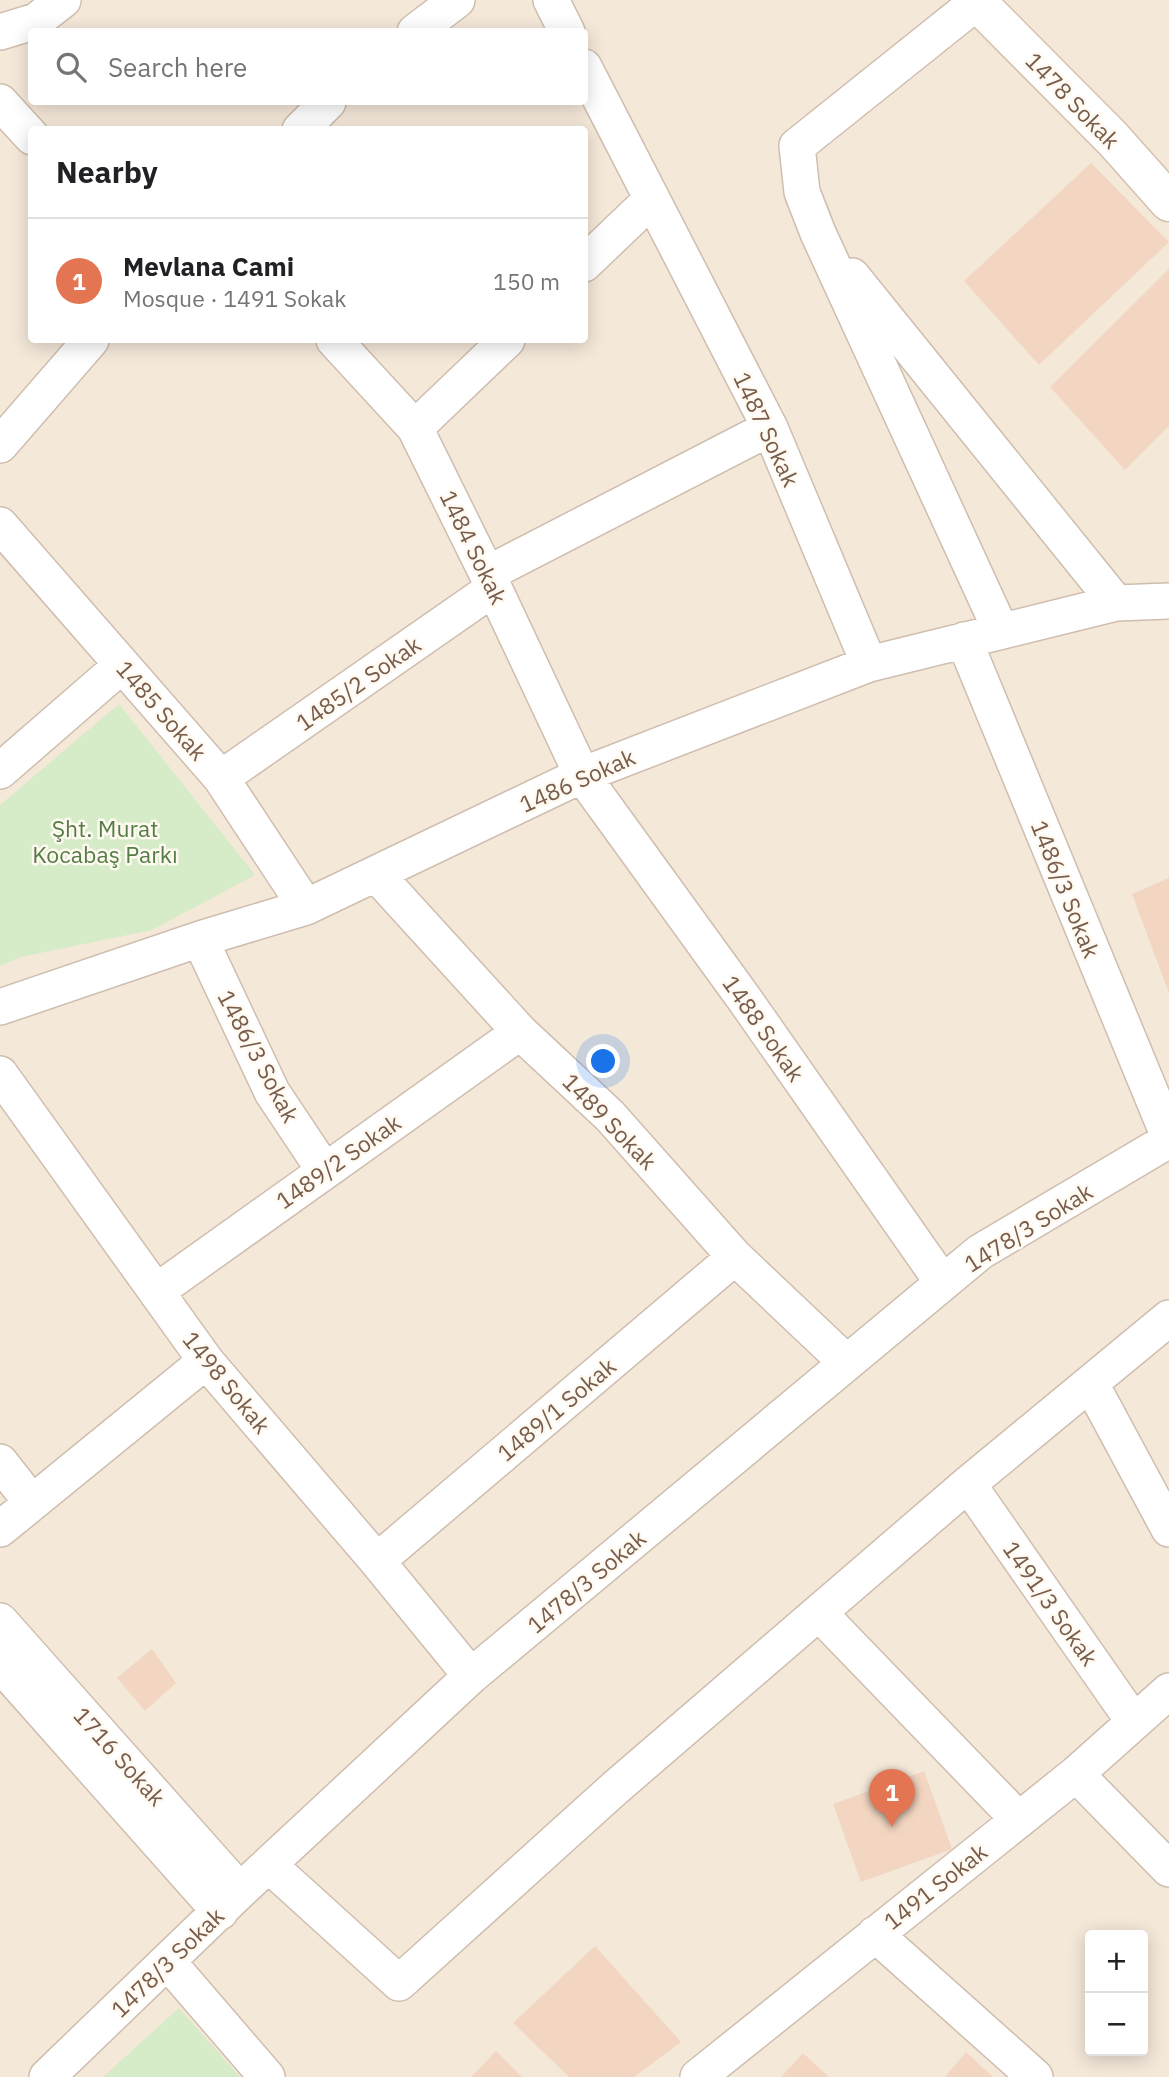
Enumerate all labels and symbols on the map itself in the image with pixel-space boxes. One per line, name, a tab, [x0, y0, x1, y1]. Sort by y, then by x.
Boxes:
street label: 1478 Sokak	[1019, 45, 1127, 155]
street label: 1487 Sokak	[727, 367, 807, 491]
street label: 1484 Sokak	[433, 485, 515, 609]
street label: 1485/2 Sokak	[290, 629, 426, 737]
street label: 1485 Sokak	[110, 654, 214, 766]
street label: 1486 Sokak	[515, 741, 639, 819]
park label: Şht. Murat Kocabaş Parkı	[32, 813, 178, 869]
street label: 1486/3 Sokak	[1025, 816, 1107, 962]
street label: 1488 Sokak	[716, 969, 812, 1087]
street label: 1486/3 Sokak	[212, 985, 306, 1127]
your location	[586, 1044, 620, 1078]
street label: 1489 Sokak	[556, 1066, 664, 1176]
street label: 1489/2 Sokak	[270, 1107, 406, 1215]
street label: 1478/3 Sokak	[958, 1176, 1098, 1278]
street label: 1498 Sokak	[177, 1325, 277, 1439]
street label: 1489/1 Sokak	[490, 1351, 622, 1467]
street label: 1478/3 Sokak	[520, 1523, 652, 1639]
street label: 1491/3 Sokak	[997, 1535, 1105, 1671]
street label: 1716 Sokak	[68, 1700, 172, 1812]
pin: 1	[869, 1769, 915, 1827]
street label: 1491 Sokak	[877, 1836, 993, 1936]
street label: 1478/3 Sokak	[104, 1901, 230, 2023]

